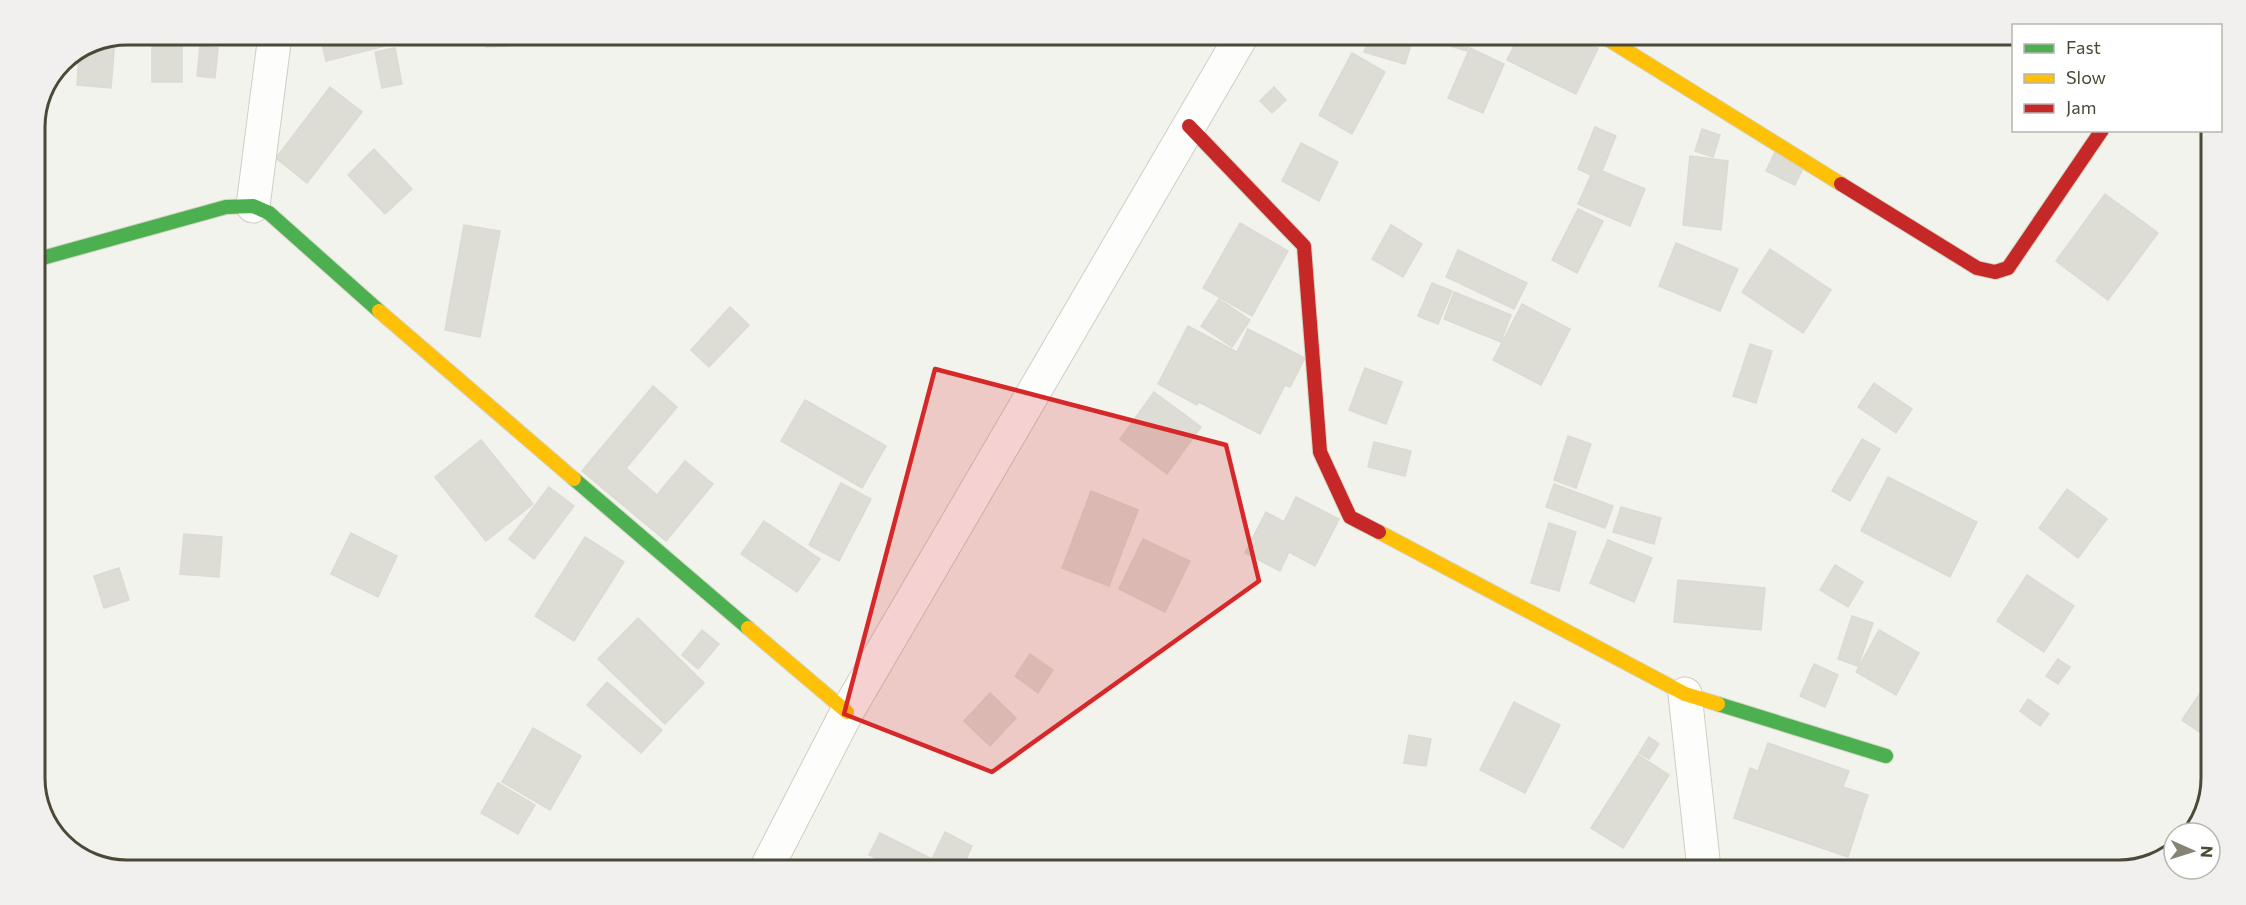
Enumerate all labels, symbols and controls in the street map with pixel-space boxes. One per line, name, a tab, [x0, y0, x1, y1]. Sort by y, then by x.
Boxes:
legend	[2012, 24, 2222, 132]
text: Fast	[2066, 36, 2101, 58]
text: Slow	[2066, 66, 2106, 88]
text: Jam	[2066, 96, 2096, 118]
north arrow	[2162, 821, 2222, 881]
text: N	[2198, 845, 2217, 858]

